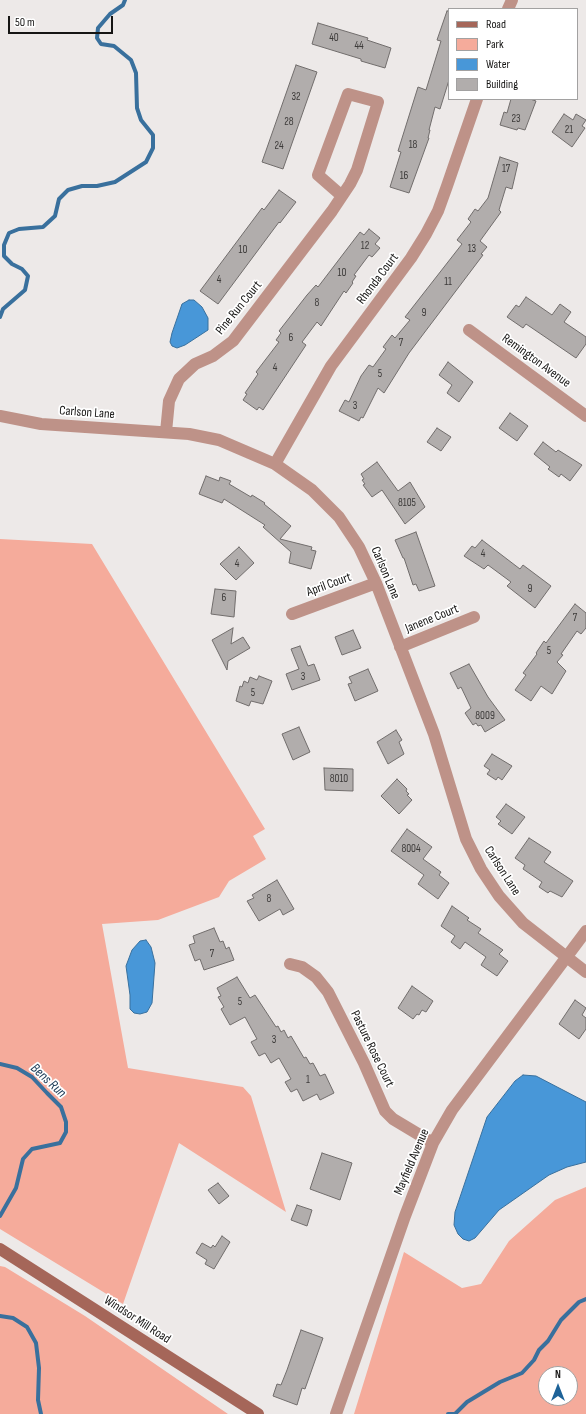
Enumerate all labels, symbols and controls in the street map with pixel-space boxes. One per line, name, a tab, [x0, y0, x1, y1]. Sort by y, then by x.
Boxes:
scale bar	[10, 8, 115, 34]
legend	[448, 8, 578, 100]
text: 50 m	[15, 15, 35, 30]
text: Road	[486, 17, 506, 32]
house number: 40	[329, 31, 339, 45]
text: Park	[486, 37, 504, 52]
house number: 44	[354, 39, 364, 53]
text: Water	[486, 57, 510, 72]
text: Building	[486, 77, 518, 92]
house number: 32	[291, 90, 301, 104]
house number: 23	[511, 112, 521, 126]
house number: 28	[284, 115, 294, 129]
house number: 21	[565, 123, 573, 137]
house number: 18	[409, 138, 417, 152]
house number: 24	[274, 139, 284, 153]
house number: 17	[502, 162, 510, 176]
house number: 16	[400, 169, 408, 183]
house number: 12	[361, 239, 369, 253]
house number: 13	[468, 242, 476, 256]
house number: 10	[239, 243, 247, 257]
street label: Rhonda Court	[354, 250, 402, 308]
house number: 10	[338, 266, 346, 280]
house number: 4	[217, 273, 221, 287]
house number: 11	[444, 275, 452, 289]
street label: Pine Run Court	[213, 278, 265, 338]
house number: 8	[315, 296, 319, 310]
house number: 9	[422, 306, 426, 320]
house number: 6	[289, 331, 293, 345]
street label: Remington Avenue	[499, 331, 573, 391]
house number: 7	[399, 336, 403, 350]
house number: 4	[273, 361, 277, 375]
house number: 5	[378, 367, 382, 381]
house number: 3	[353, 399, 357, 413]
street label: Carlson Lane	[59, 403, 115, 423]
house number: 8105	[398, 496, 416, 510]
street label: Carlson Lane	[367, 544, 403, 602]
house number: 4	[481, 547, 485, 561]
house number: 4	[235, 557, 239, 571]
street label: April Court	[304, 570, 354, 600]
house number: 9	[528, 582, 532, 596]
house number: 6	[222, 591, 226, 605]
street label: Janene Court	[403, 601, 461, 637]
house number: 7	[573, 611, 577, 625]
house number: 5	[547, 644, 551, 658]
house number: 3	[301, 670, 305, 684]
house number: 5	[251, 686, 255, 700]
house number: 8009	[475, 709, 495, 723]
house number: 8010	[330, 772, 348, 786]
house number: 8004	[401, 842, 421, 856]
street label: Carlson Lane	[480, 843, 524, 899]
house number: 8	[267, 892, 271, 906]
house number: 7	[210, 947, 214, 961]
house number: 5	[238, 995, 242, 1009]
street label: Pasture Rose Court	[347, 1008, 397, 1090]
house number: 3	[272, 1033, 276, 1047]
water label: Bens Run	[27, 1060, 69, 1102]
house number: 1	[306, 1073, 310, 1087]
street label: Mayfield Avenue	[391, 1127, 433, 1197]
street label: Windsor Mill Road	[101, 1293, 173, 1347]
north arrow	[538, 1366, 578, 1406]
text: N	[555, 1368, 561, 1381]

